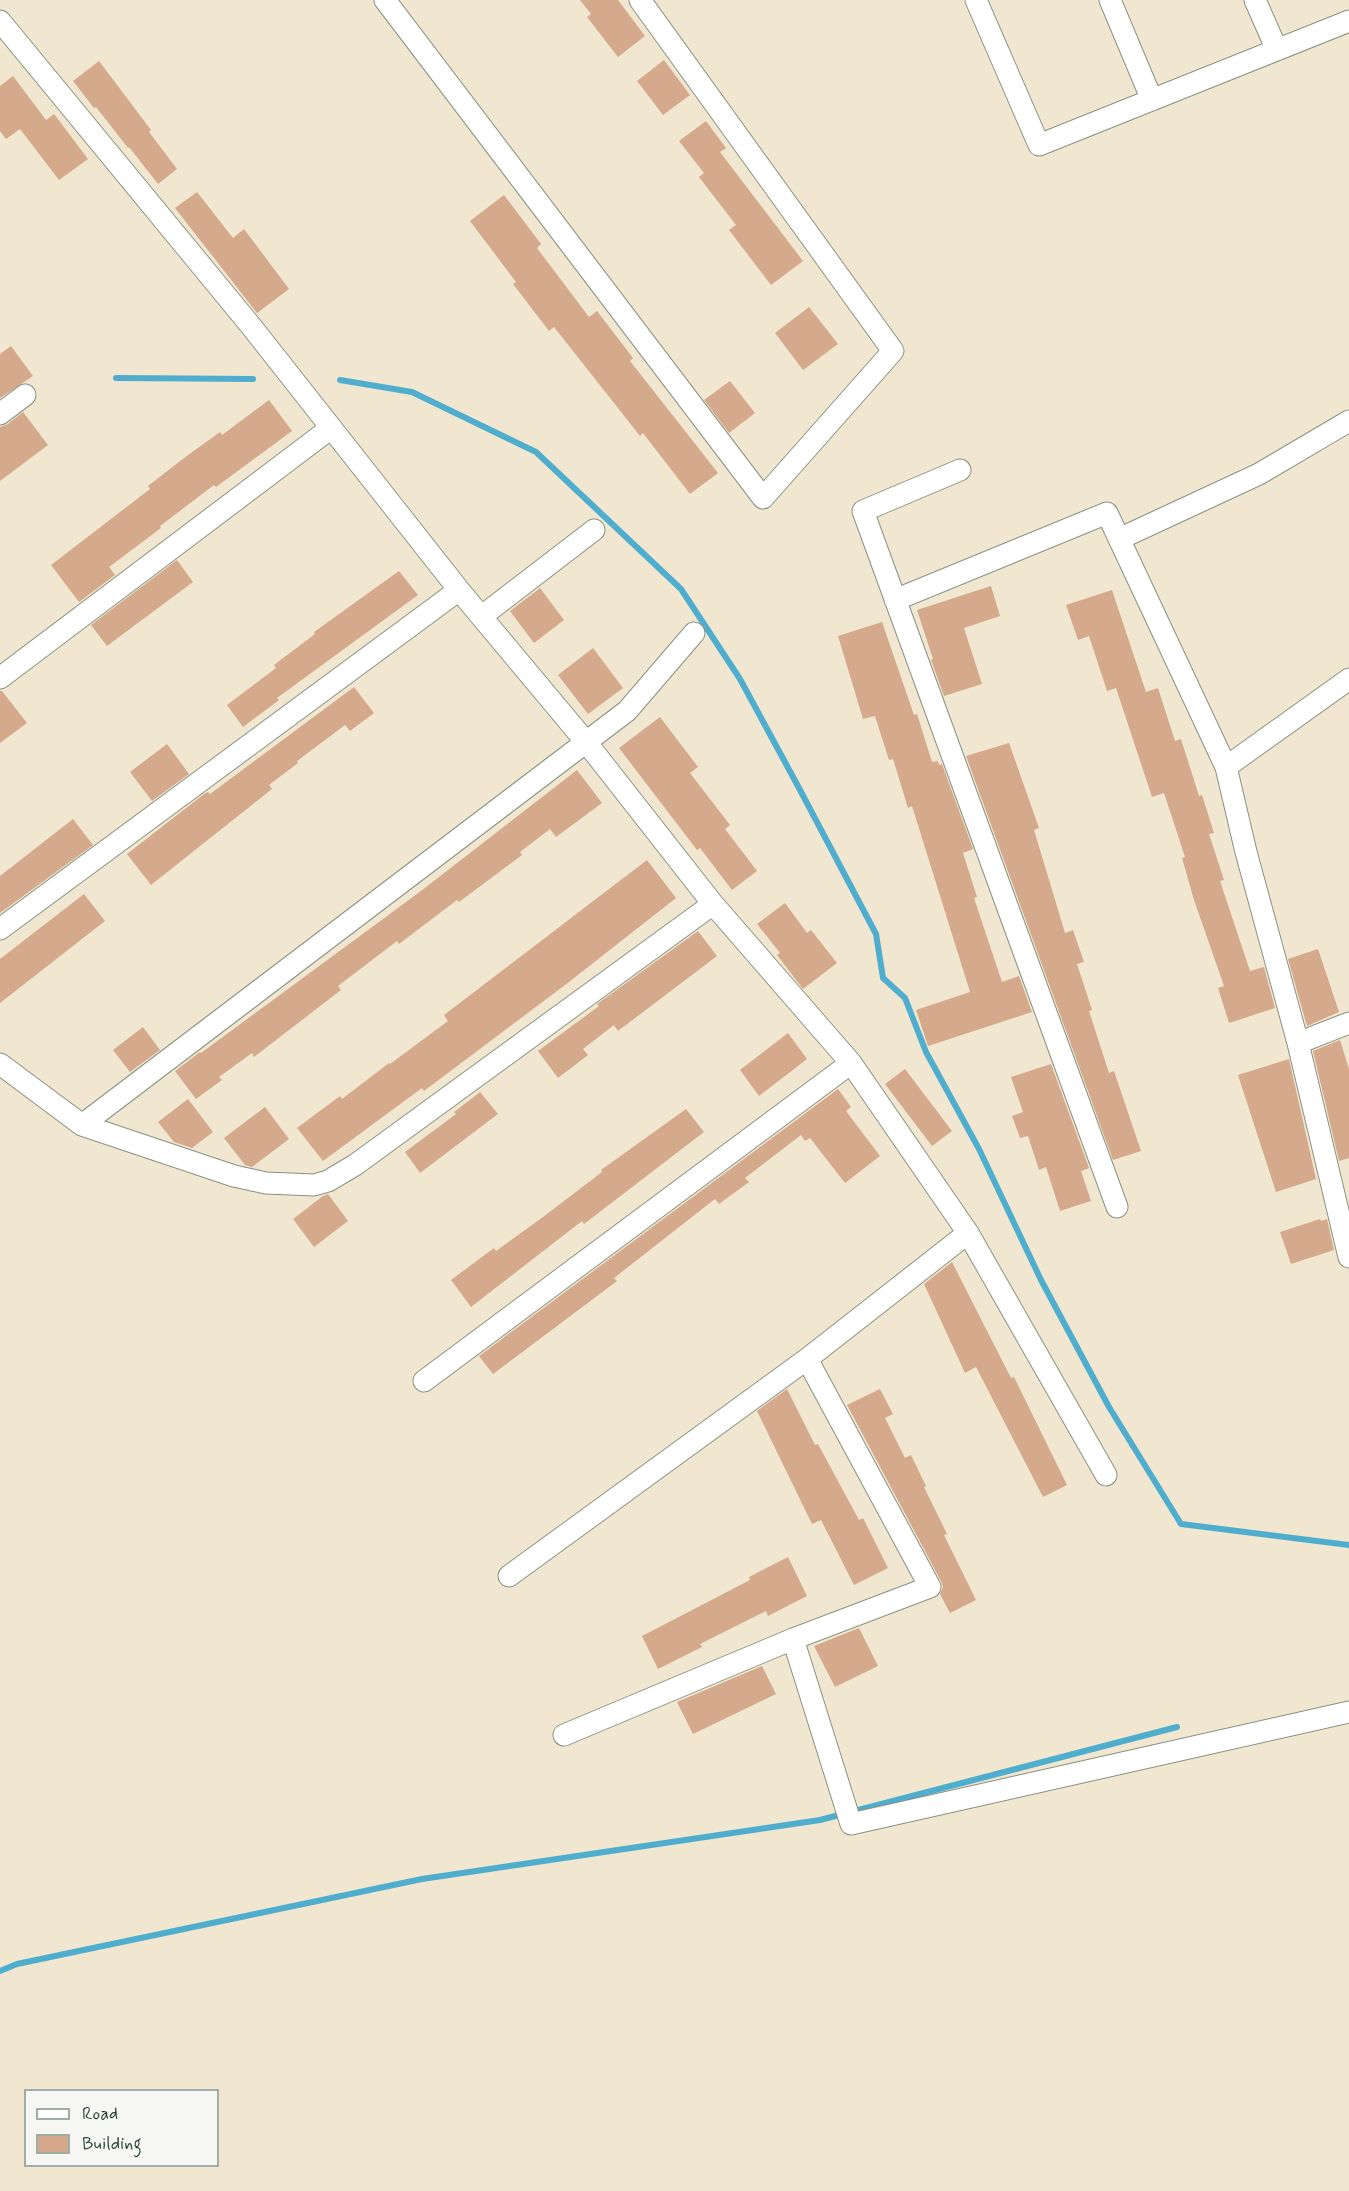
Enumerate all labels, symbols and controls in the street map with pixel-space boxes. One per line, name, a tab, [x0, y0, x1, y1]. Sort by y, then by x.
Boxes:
legend	[24, 2089, 219, 2167]
text: Road	[82, 2102, 118, 2126]
text: Building	[82, 2132, 142, 2156]

